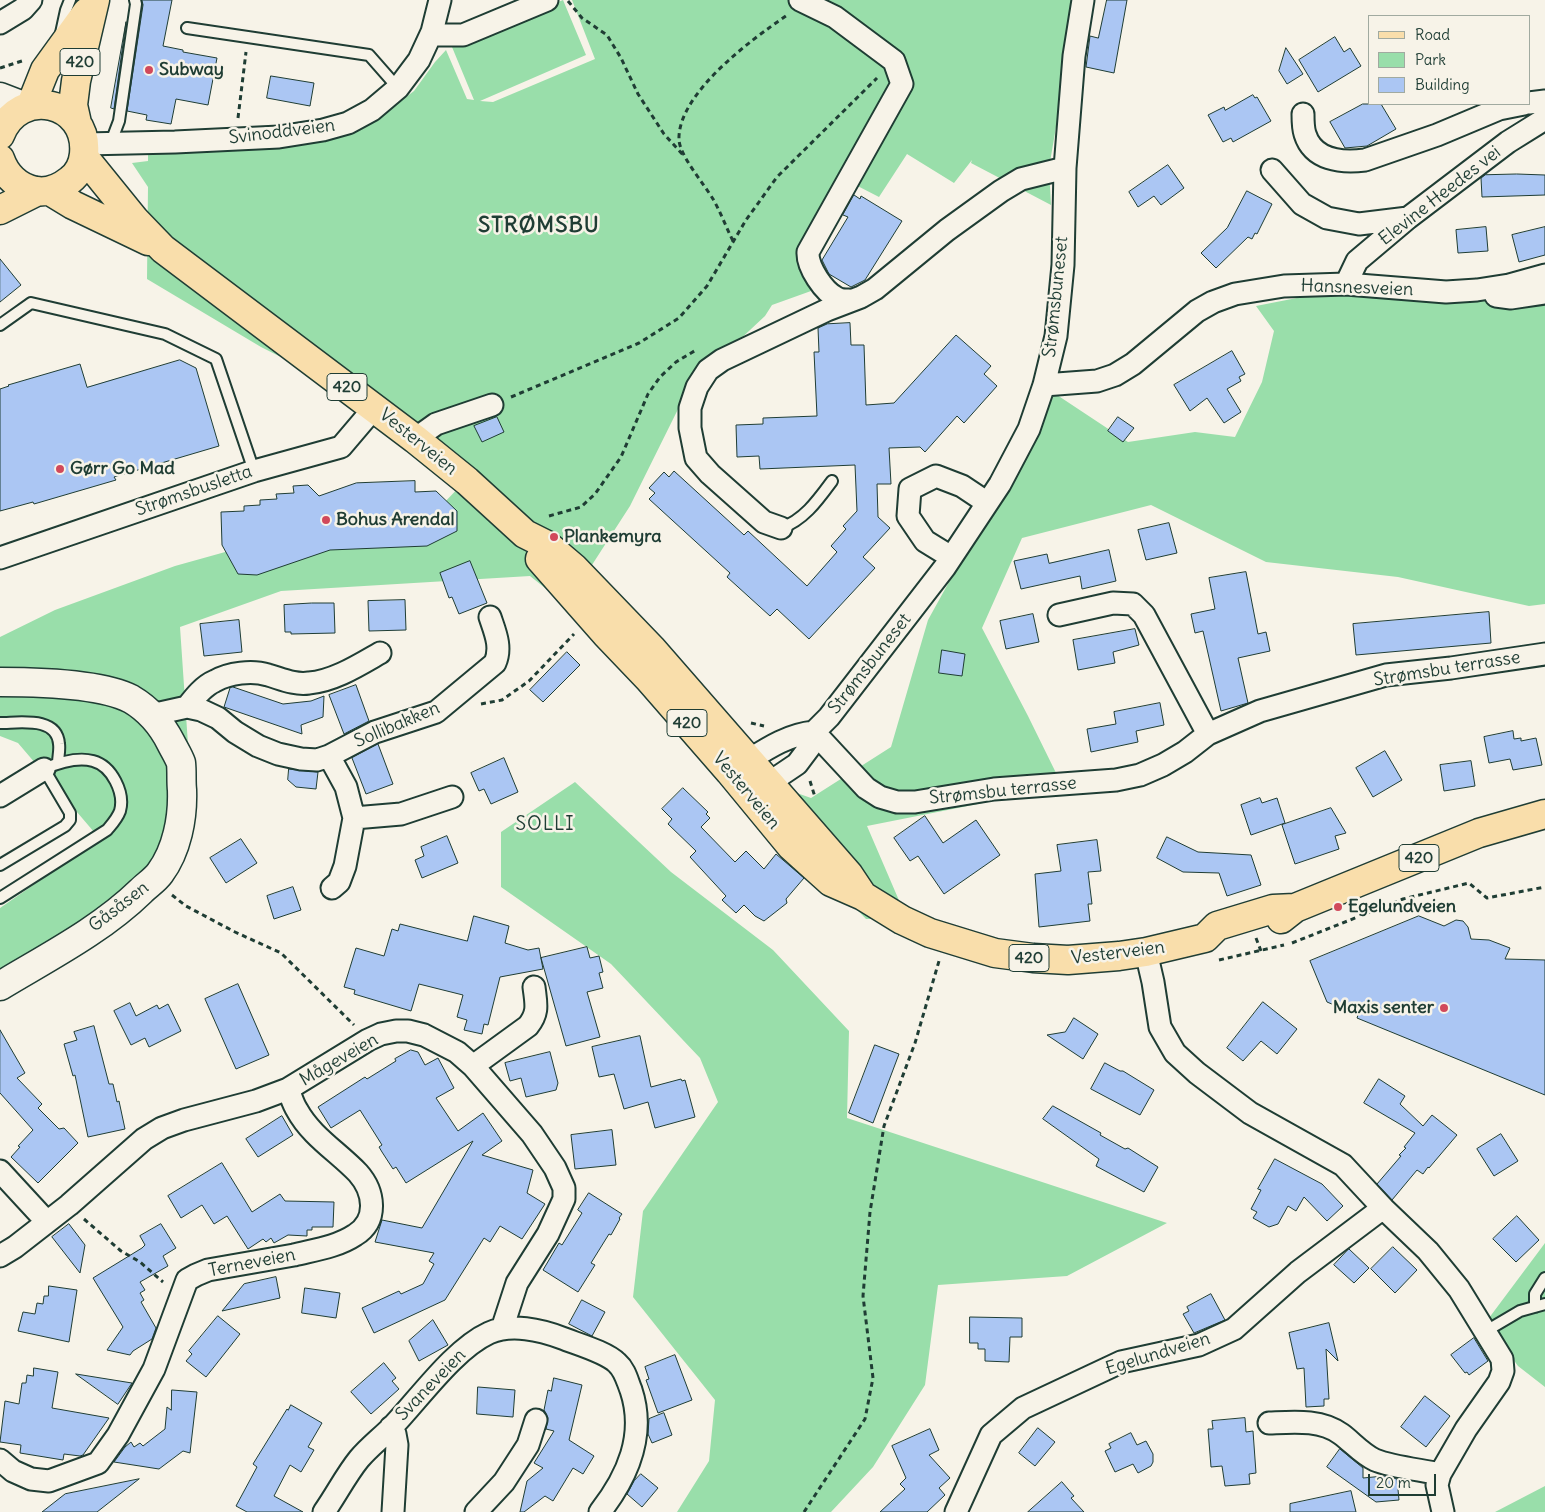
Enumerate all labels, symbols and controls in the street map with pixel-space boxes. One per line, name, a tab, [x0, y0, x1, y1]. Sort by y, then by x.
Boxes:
legend	[1368, 15, 1530, 105]
text: Road	[1415, 25, 1450, 44]
road number: 420	[60, 48, 100, 76]
text: Park	[1415, 50, 1446, 69]
place label: Subway	[159, 59, 224, 81]
marker: Subway	[143, 64, 155, 76]
text: Building	[1415, 75, 1470, 94]
street label: Svinoddveien	[228, 115, 336, 149]
street label: Elevine Heedes vei	[1375, 142, 1505, 250]
district label: STRØMSBU	[477, 213, 601, 239]
street label: Strømsbuneset	[1039, 235, 1073, 359]
street label: Hansnesveien	[1300, 275, 1414, 301]
road number: 420	[327, 374, 367, 401]
street label: Vesterveien	[375, 404, 461, 480]
place label: Gørr Go Mad	[70, 458, 175, 480]
street label: Strømsbusletta	[133, 461, 255, 521]
marker: Gørr Go Mad	[54, 463, 66, 475]
place label: Bohus Arendal	[336, 509, 455, 531]
marker: Bohus Arendal	[320, 514, 332, 526]
place label: Plankemyra	[564, 526, 662, 548]
marker: Plankemyra	[548, 531, 560, 543]
street label: Strømsbuneset	[824, 609, 916, 719]
street label: Strømsbu terrasse	[1372, 647, 1522, 691]
street label: Sollibakken	[351, 697, 443, 753]
road number: 420	[667, 710, 707, 736]
street label: Vesterveien	[708, 748, 784, 834]
street label: Strømsbu terrasse	[928, 773, 1078, 809]
district label: SOLLI	[515, 814, 575, 836]
road number: 420	[1399, 844, 1439, 871]
street label: Gåsåsen	[85, 877, 153, 937]
place label: Egelundveien	[1348, 896, 1456, 918]
marker: Egelundveien	[1332, 901, 1344, 913]
street label: Vesterveien	[1070, 937, 1166, 969]
road number: 420	[1009, 944, 1049, 971]
place label: Maxis senter	[1333, 997, 1434, 1019]
marker: Maxis senter	[1438, 1002, 1450, 1014]
street label: Mågeveien	[296, 1029, 382, 1091]
street label: Terneveien	[207, 1244, 297, 1282]
street label: Egelundveien	[1103, 1328, 1213, 1380]
street label: Svaneveien	[391, 1345, 471, 1425]
scale bar	[1370, 1464, 1438, 1496]
text: 20 m	[1376, 1473, 1411, 1492]

